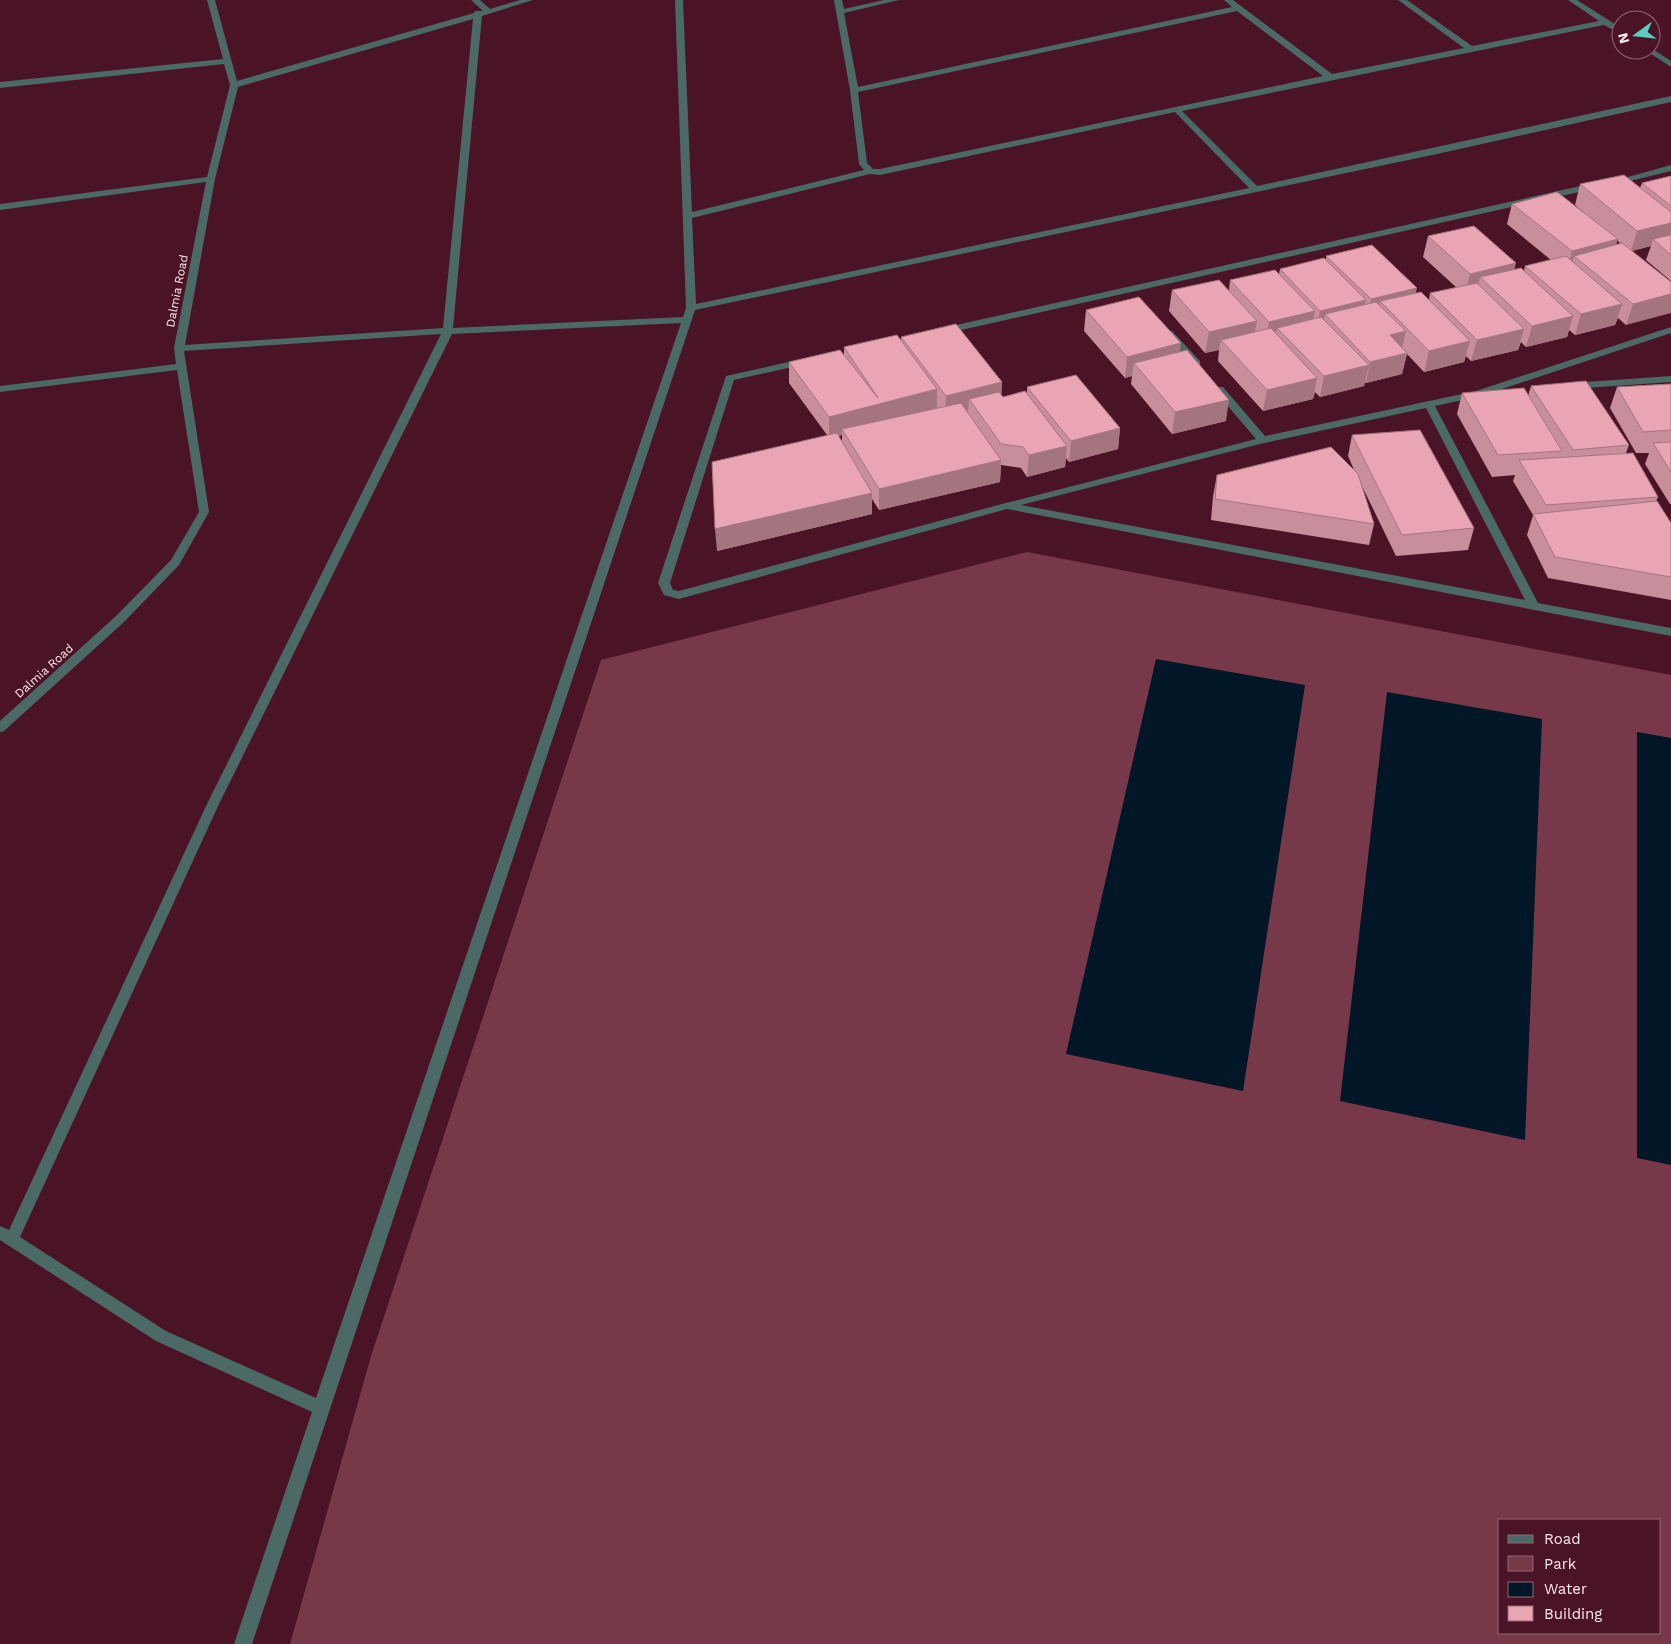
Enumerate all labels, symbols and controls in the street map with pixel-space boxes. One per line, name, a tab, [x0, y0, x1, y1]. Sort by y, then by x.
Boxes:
north arrow	[1611, 10, 1661, 60]
text: N	[1614, 31, 1633, 45]
street label: Dalmia Road	[163, 254, 191, 328]
street label: Dalmia Road	[12, 641, 76, 701]
legend	[1498, 1519, 1661, 1634]
text: Road	[1544, 1530, 1581, 1548]
text: Park	[1544, 1555, 1577, 1573]
text: Water	[1544, 1580, 1587, 1598]
text: Building	[1544, 1605, 1602, 1623]

